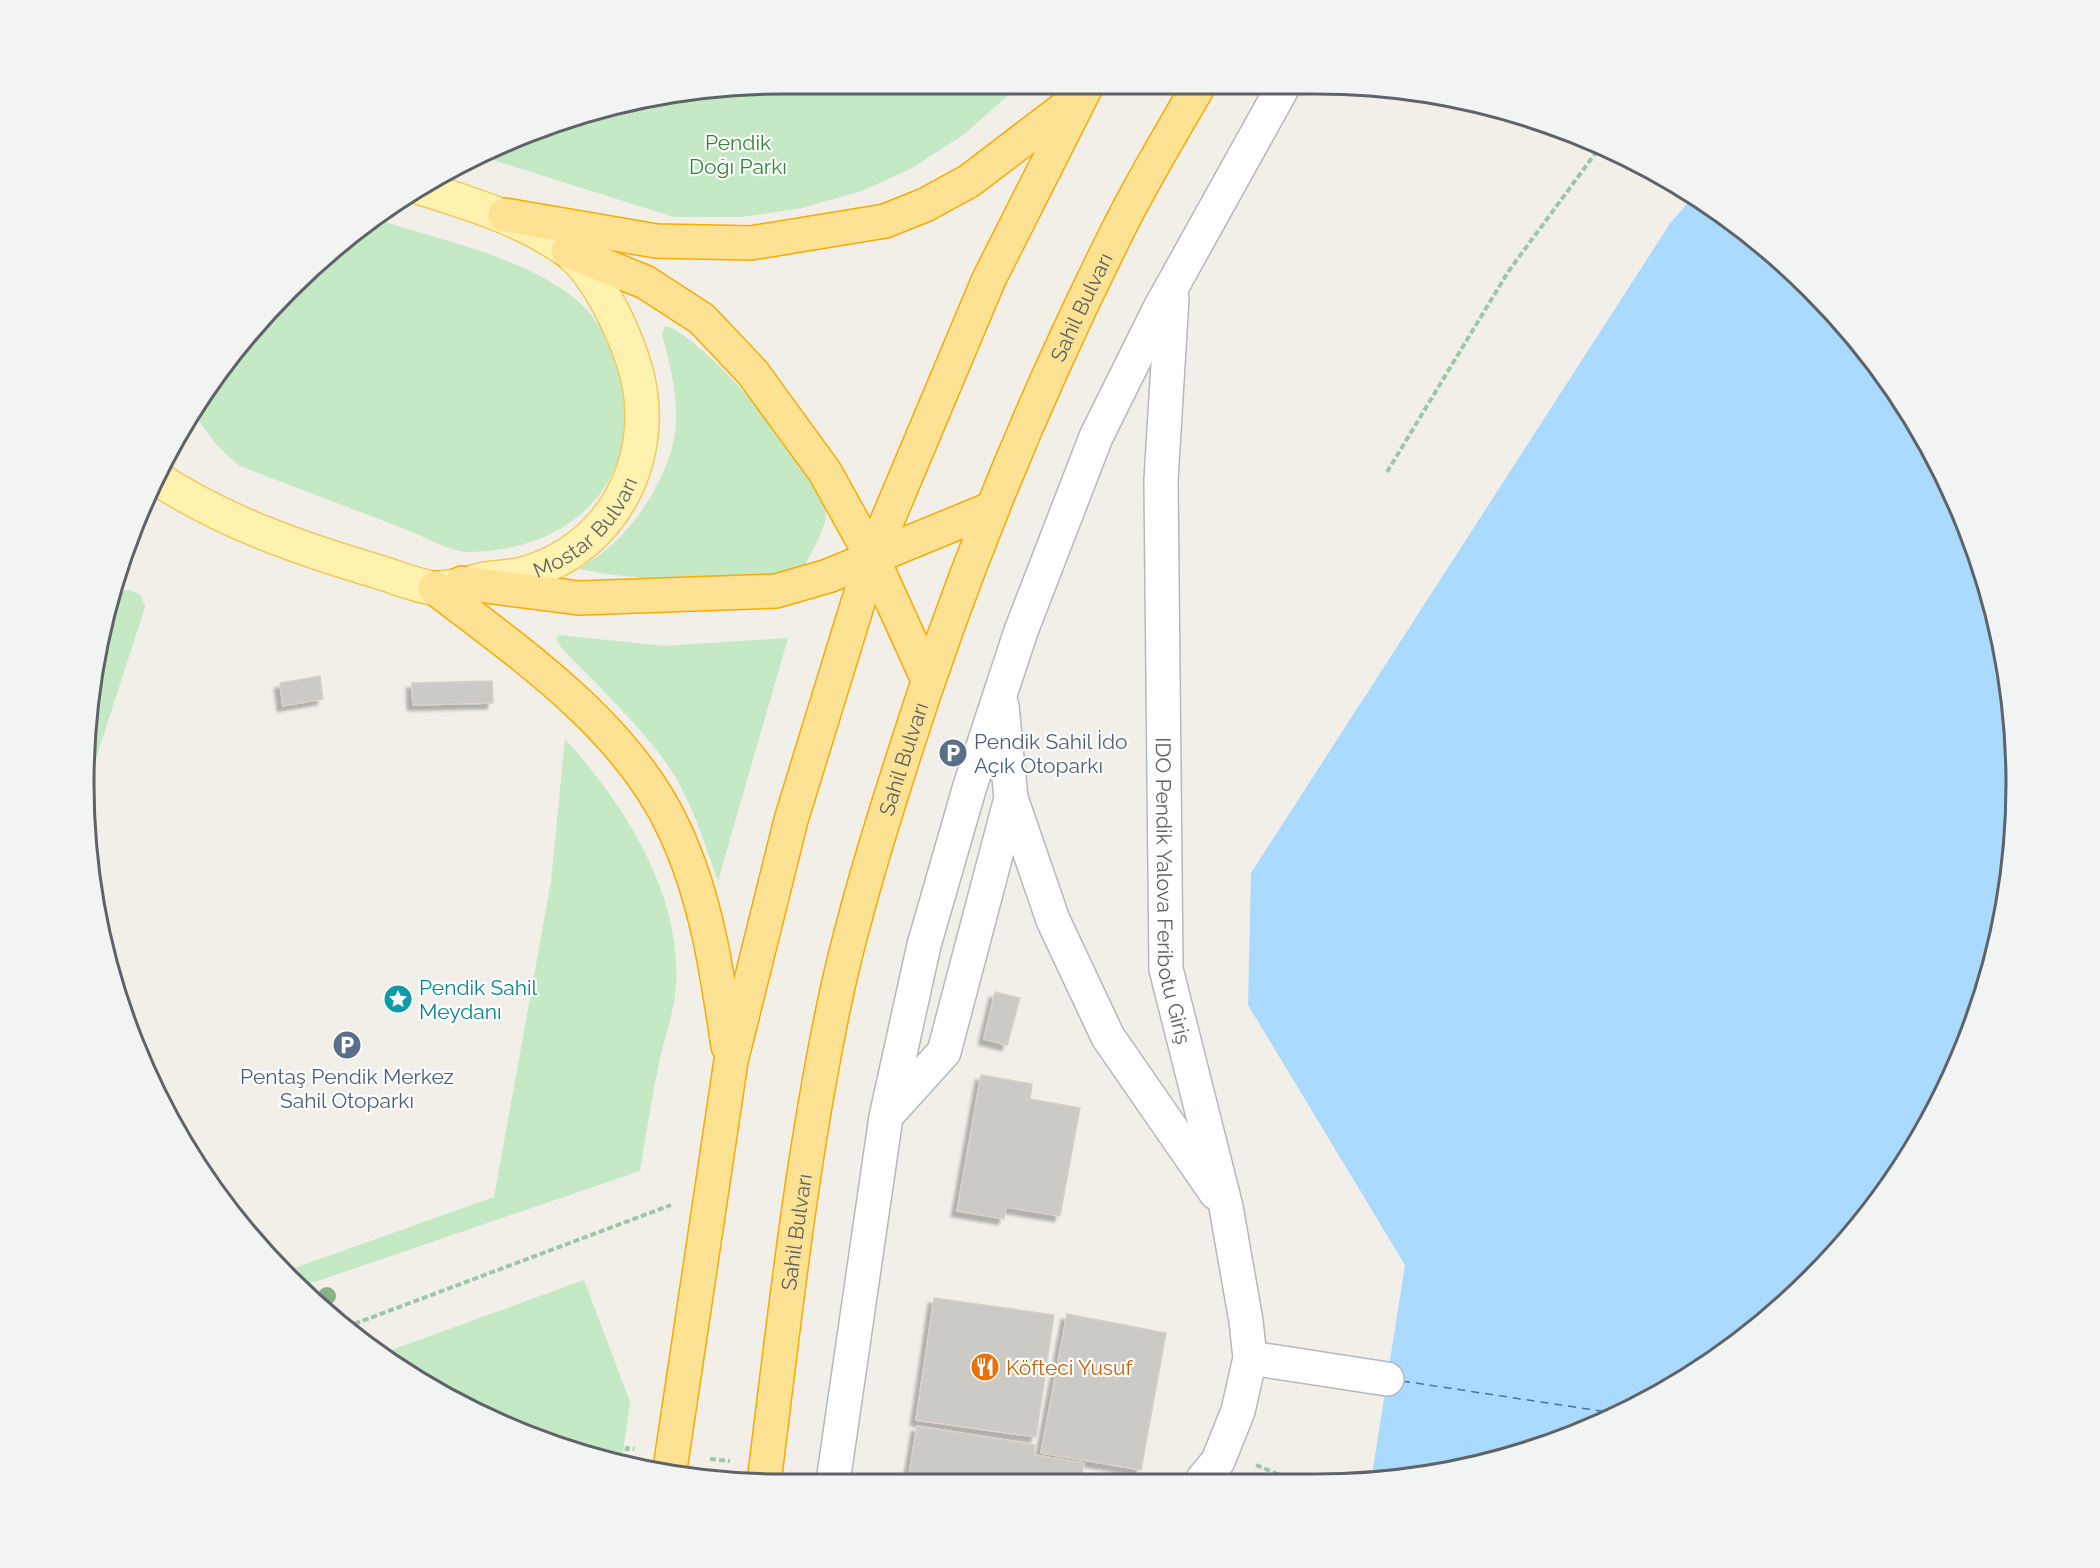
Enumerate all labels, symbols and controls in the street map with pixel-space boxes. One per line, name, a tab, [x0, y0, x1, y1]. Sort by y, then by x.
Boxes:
park label: Pendik Doğı Parkı	[689, 130, 787, 179]
street label: Sahil Bulvarı	[1044, 248, 1117, 365]
street label: Mostar Bulvarı	[529, 474, 642, 582]
street label: Sahil Bulvarı	[873, 699, 933, 819]
place label: Pendik Sahil İdo Açık Otoparkı	[974, 729, 1128, 778]
parking icon: Pendik Sahil İdo Açık Otoparkı	[937, 737, 969, 769]
street label: IDO Pendik Yalova Feribotu Giriş	[1151, 737, 1197, 1047]
place label: Pendik Sahil Meydanı	[419, 975, 538, 1024]
place icon: Pendik Sahil Meydanı	[382, 983, 414, 1015]
parking icon: Pentaş Pendik Merkez Sahil Otoparkı	[331, 1029, 363, 1061]
place label: Pentaş Pendik Merkez Sahil Otoparkı	[240, 1064, 454, 1113]
street label: Sahil Bulvarı	[775, 1172, 816, 1292]
restaurant icon: Köfteci Yusuf	[969, 1351, 1001, 1383]
place label: Köfteci Yusuf	[1006, 1355, 1133, 1380]

